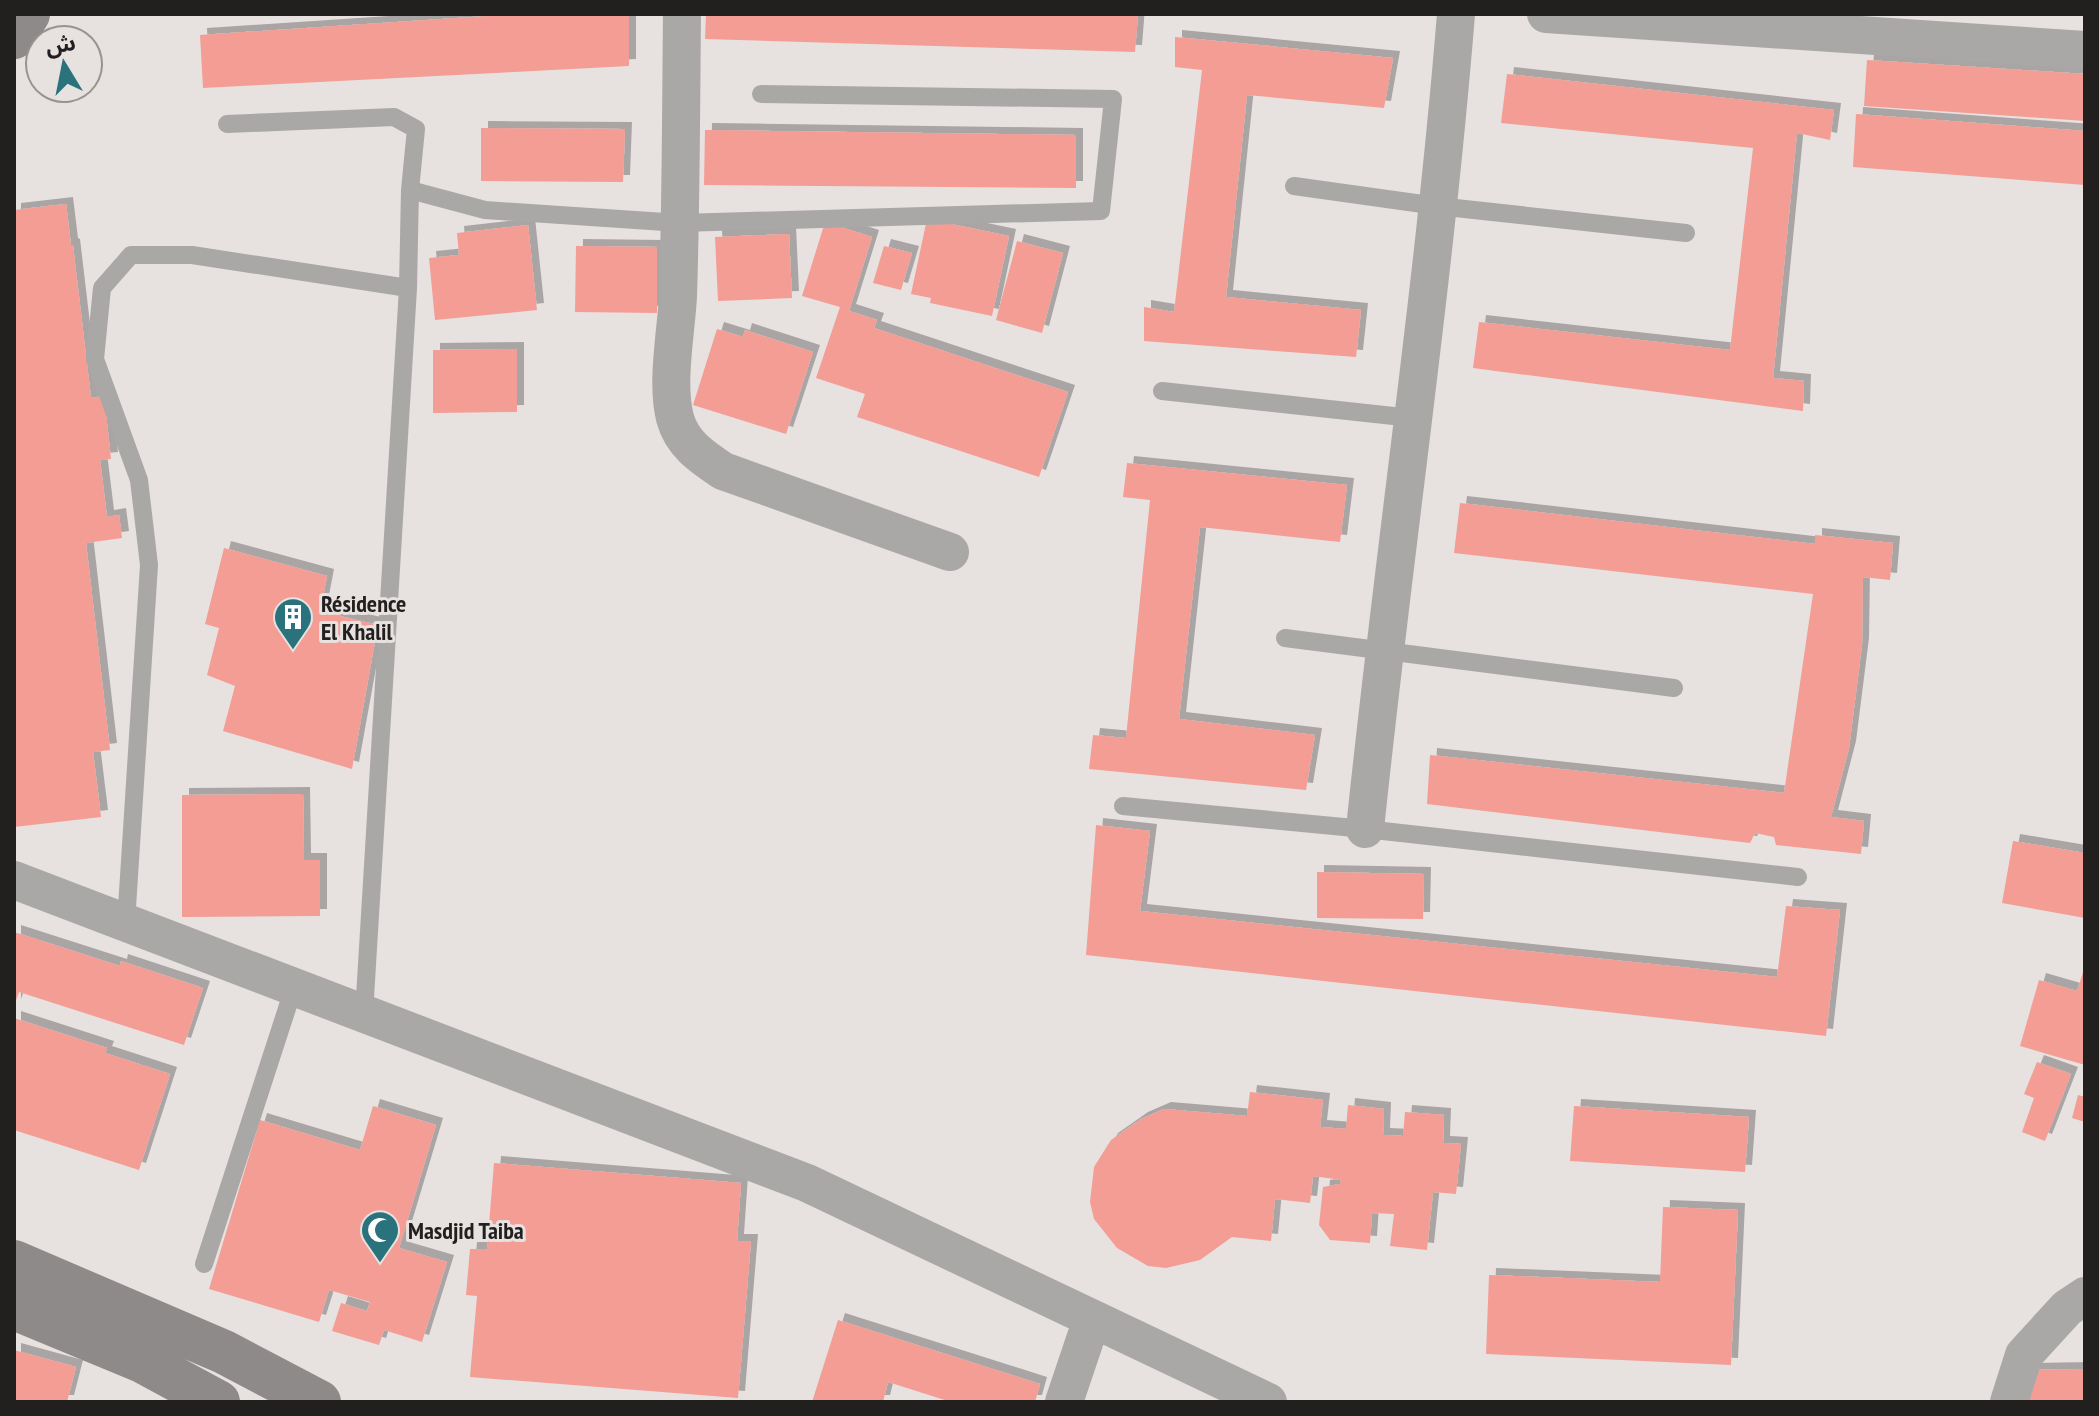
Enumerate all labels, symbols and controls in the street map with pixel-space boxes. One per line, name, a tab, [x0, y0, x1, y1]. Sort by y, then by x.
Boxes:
north arrow	[24, 24, 104, 104]
text: ش	[43, 28, 78, 61]
place label: Résidence El Khalil	[321, 588, 406, 647]
building icon: Résidence El Khalil	[272, 596, 314, 651]
mosque icon: Masdjid Taiba	[359, 1209, 401, 1264]
place label: Masdjid Taiba	[408, 1215, 524, 1246]

